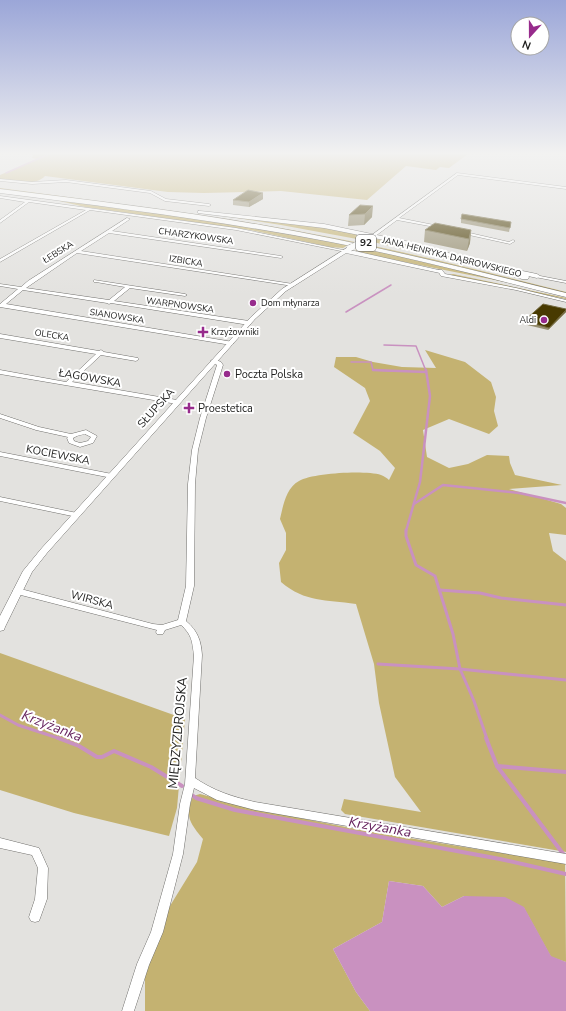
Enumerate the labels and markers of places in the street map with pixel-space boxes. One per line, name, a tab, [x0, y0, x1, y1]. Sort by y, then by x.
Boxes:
place label: Dom młynarza	[261, 297, 320, 309]
marker: Dom młynarza	[248, 298, 258, 308]
place label: Aldi	[519, 314, 536, 326]
marker: Aldi	[539, 315, 549, 325]
place label: Krzyżowniki	[211, 326, 259, 338]
marker: Krzyżowniki	[198, 327, 208, 337]
place label: Poczta Polska	[235, 367, 303, 382]
marker: Poczta Polska	[222, 369, 232, 379]
place label: Proestetica	[198, 401, 253, 416]
marker: Proestetica	[183, 402, 195, 414]

